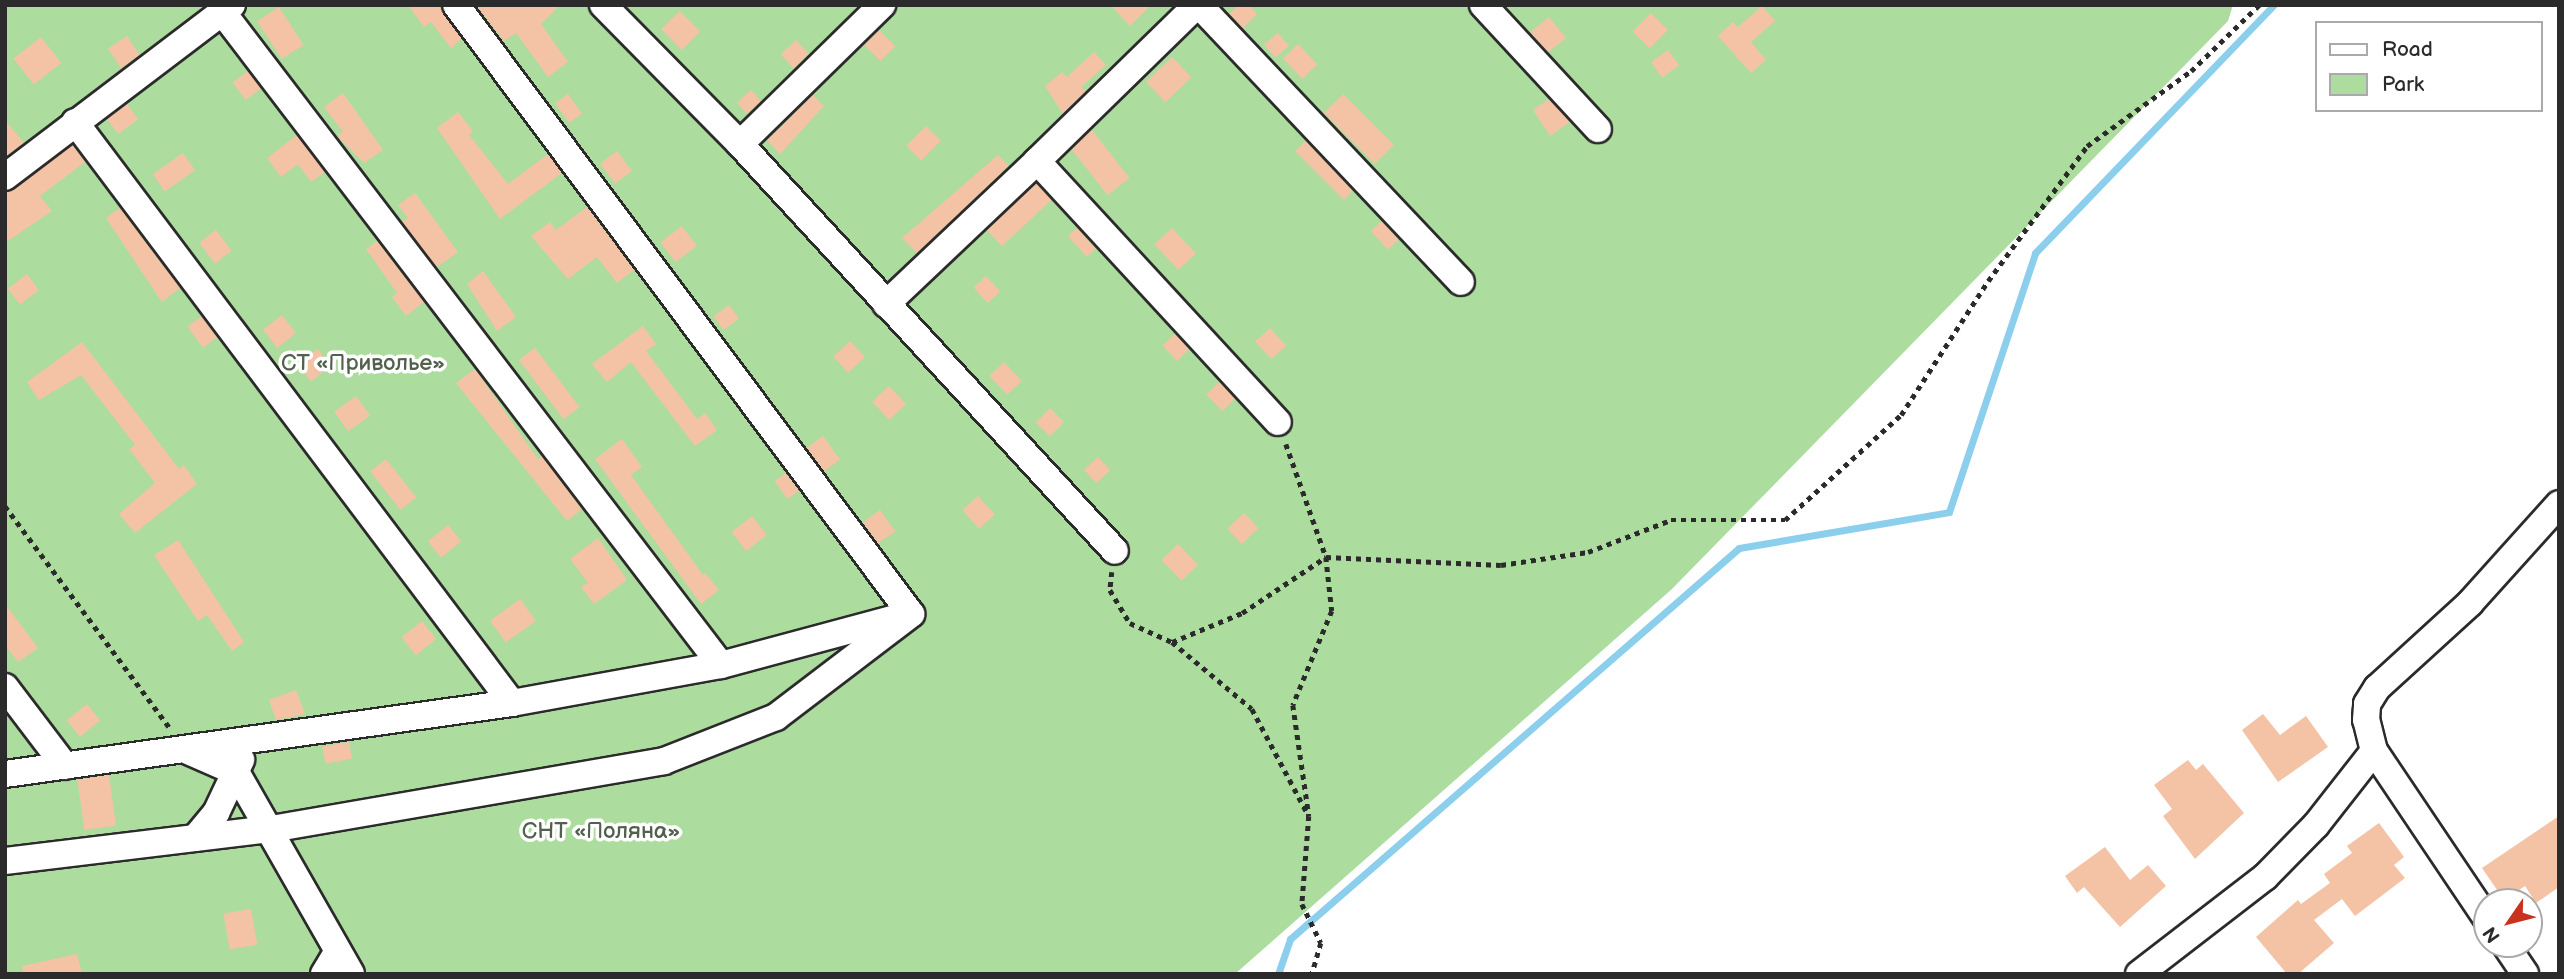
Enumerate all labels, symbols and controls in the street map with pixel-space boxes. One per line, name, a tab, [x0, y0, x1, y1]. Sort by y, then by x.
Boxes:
legend	[2316, 21, 2543, 112]
text: Road	[2382, 37, 2433, 62]
text: Park	[2382, 72, 2424, 97]
park label: СТ «Приволье»	[281, 349, 445, 377]
park label: СНТ «Поляна»	[522, 817, 680, 845]
north arrow	[2473, 888, 2543, 958]
text: N	[2479, 922, 2506, 947]

